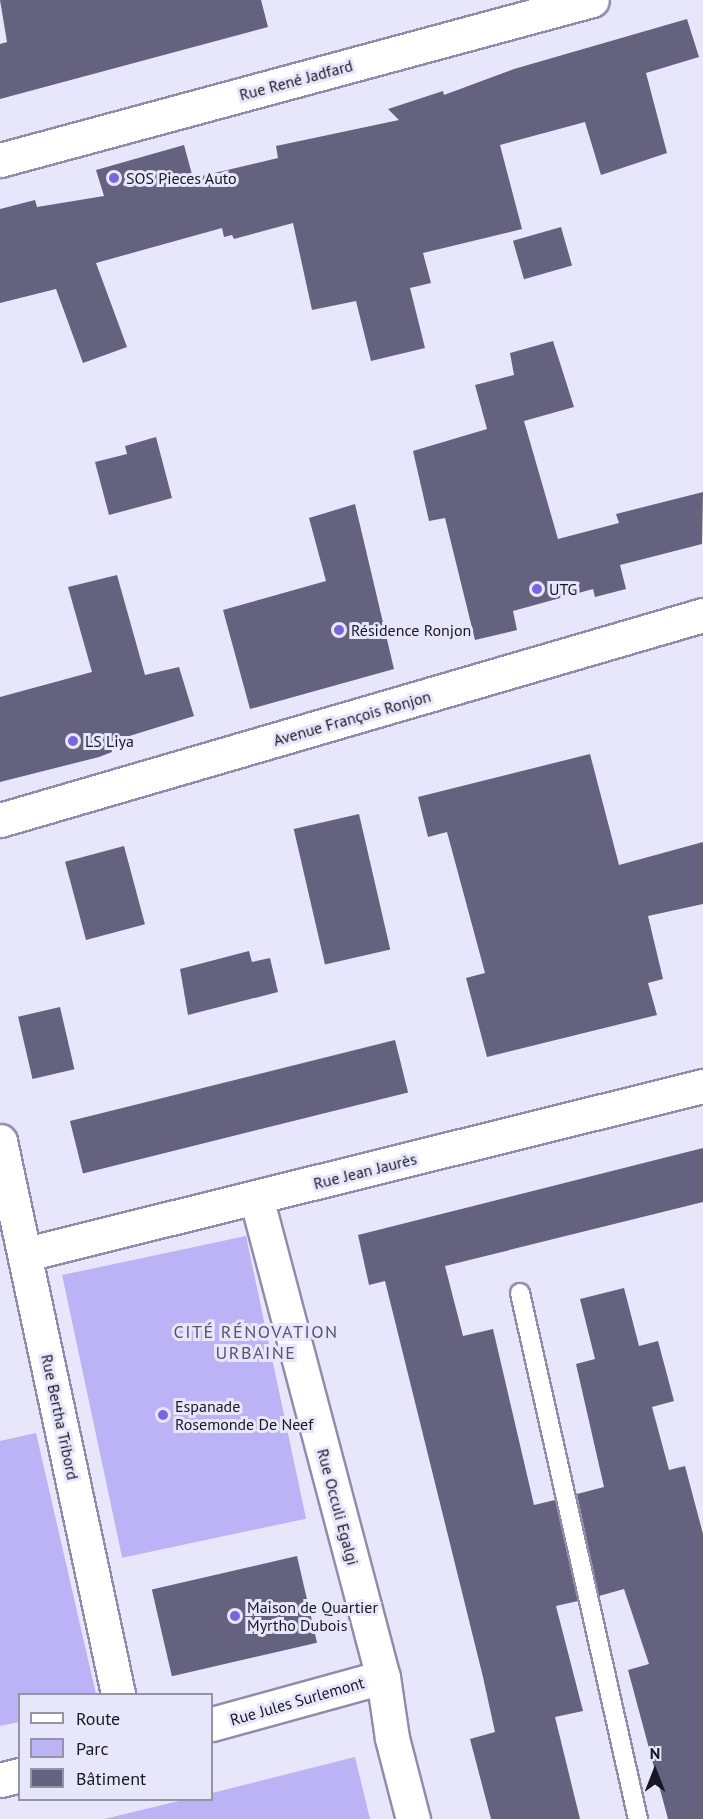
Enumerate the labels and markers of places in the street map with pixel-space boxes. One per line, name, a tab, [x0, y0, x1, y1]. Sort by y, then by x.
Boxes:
place label: SOS Pieces Auto	[126, 168, 237, 188]
marker: SOS Pieces Auto	[107, 171, 121, 185]
place label: UTG	[549, 579, 577, 599]
marker: UTG	[530, 582, 544, 596]
place label: Résidence Ronjon	[351, 620, 471, 640]
marker: Résidence Ronjon	[332, 623, 346, 637]
place label: LS Liya	[85, 731, 134, 751]
marker: LS Liya	[66, 734, 80, 748]
place label: Espanade Rosemonde De Neef	[175, 1396, 313, 1434]
marker: Espanade Rosemonde De Neef	[156, 1408, 170, 1422]
place label: Maison de Quartier Myrtho Dubois	[247, 1597, 378, 1635]
marker: Maison de Quartier Myrtho Dubois	[228, 1609, 242, 1623]

